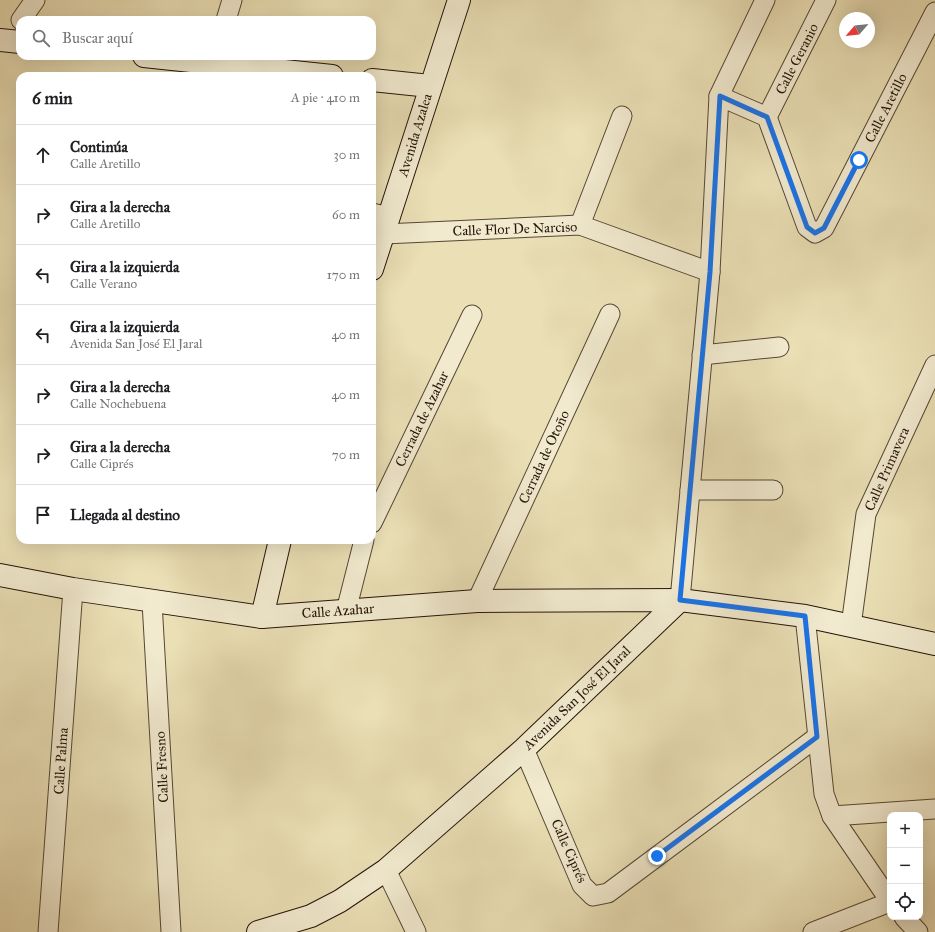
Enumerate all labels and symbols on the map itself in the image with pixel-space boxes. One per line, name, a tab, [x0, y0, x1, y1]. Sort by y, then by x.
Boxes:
north arrow	[839, 12, 875, 48]
street label: Calle Geranio	[772, 21, 822, 97]
street label: Calle Aretillo	[861, 70, 911, 146]
street label: Avenida Azalea	[394, 91, 436, 180]
route start	[850, 151, 868, 169]
street label: Calle Flor De Narciso	[452, 218, 578, 240]
street label: Cerrada de Azahar	[391, 368, 453, 470]
street label: Cerrada de Otoño	[515, 408, 573, 506]
street label: Calle Primavera	[861, 424, 913, 514]
street label: Calle Azahar	[301, 600, 376, 622]
street label: Avenida San José El Jaral	[519, 642, 635, 755]
street label: Calle Palma	[50, 727, 72, 795]
street label: Calle Fresno	[152, 731, 172, 803]
street label: Calle Ciprés	[547, 816, 591, 886]
route end	[648, 847, 666, 865]

